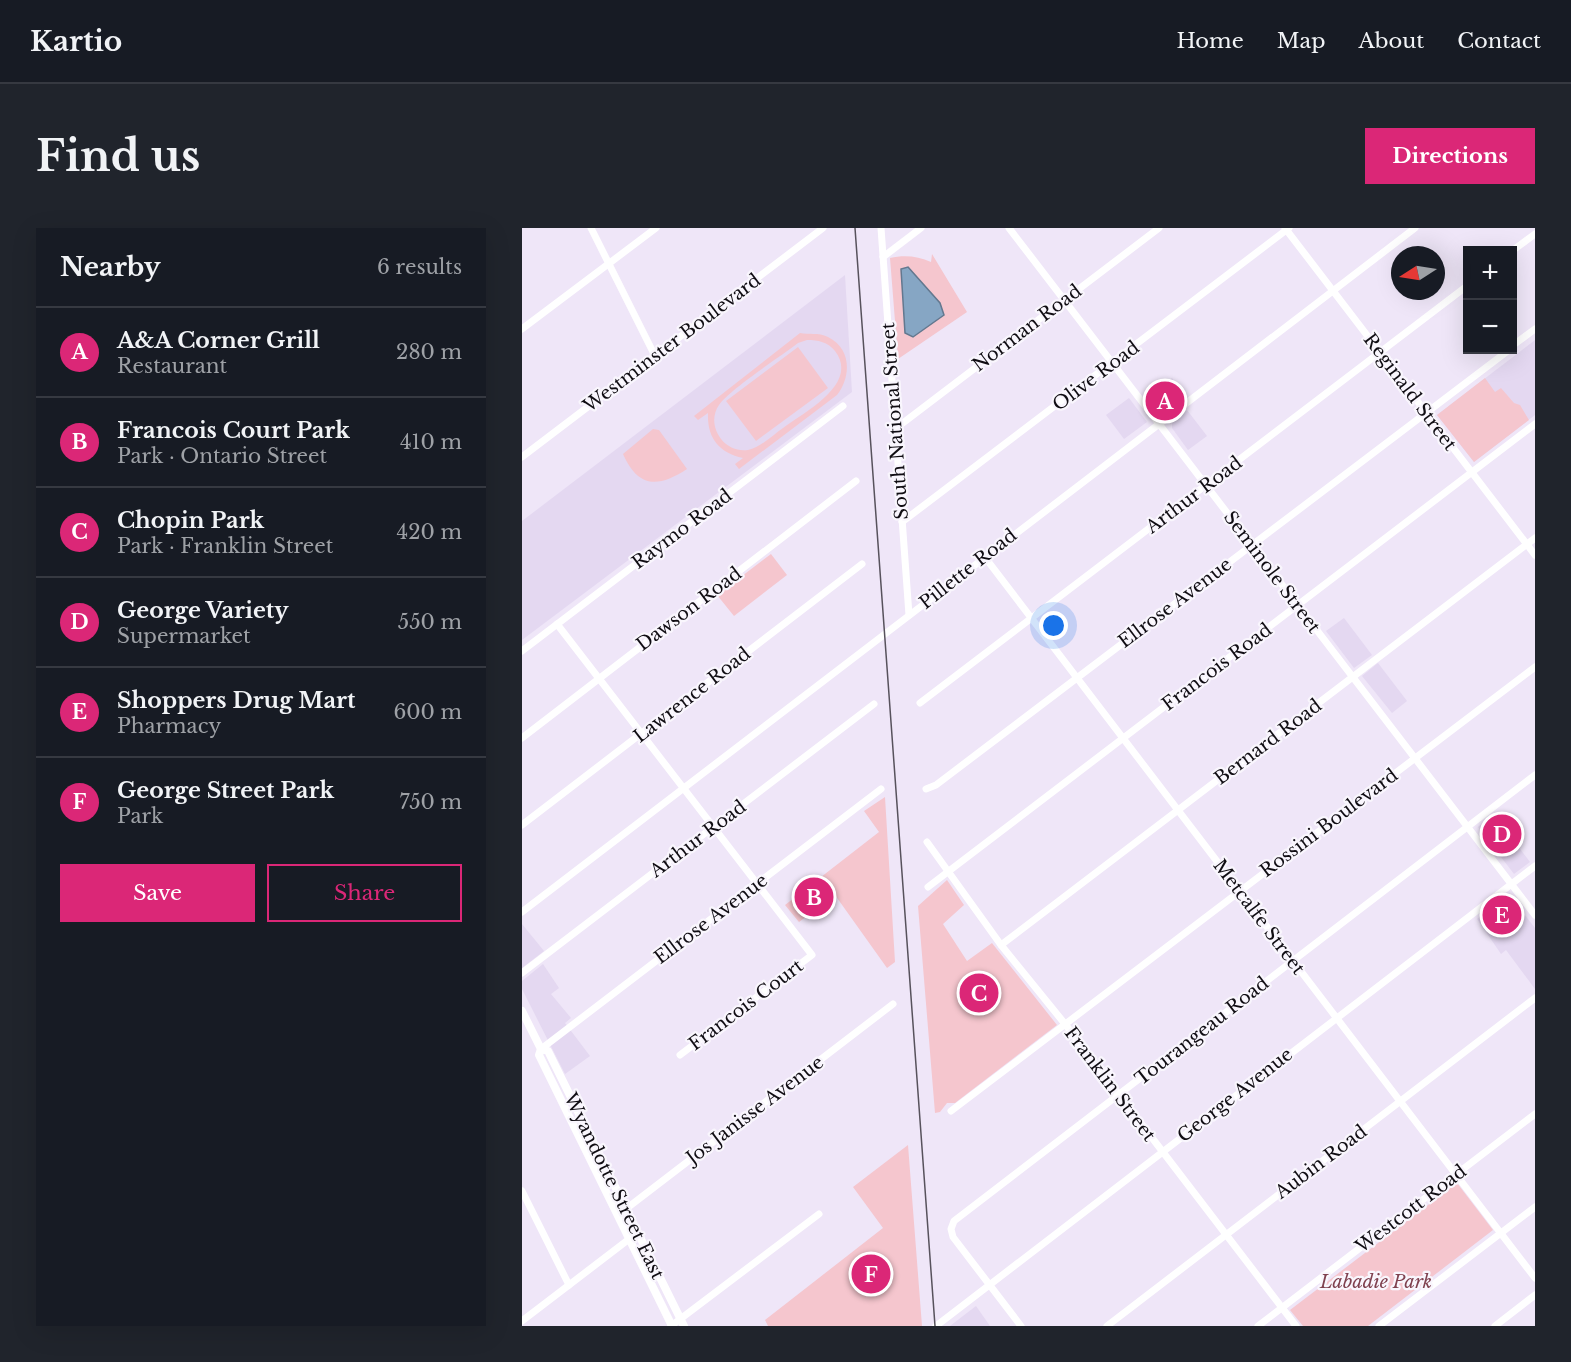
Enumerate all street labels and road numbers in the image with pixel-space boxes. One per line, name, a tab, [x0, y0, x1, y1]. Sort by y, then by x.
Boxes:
street label: Westminster Boulevard	[578, 269, 765, 418]
street label: Norman Road	[968, 280, 1086, 376]
street label: South National Street	[877, 321, 913, 520]
street label: Reginald Street	[1359, 329, 1461, 455]
street label: Olive Road	[1048, 336, 1144, 416]
street label: Arthur Road	[1141, 452, 1247, 539]
street label: Raymo Road	[628, 484, 736, 574]
street label: Seminole Street	[1219, 507, 1325, 637]
street label: Pillette Road	[915, 524, 1021, 614]
street label: Ellrose Avenue	[1114, 553, 1236, 653]
street label: Dawson Road	[632, 562, 746, 656]
street label: Francois Road	[1158, 619, 1276, 715]
street label: Lawrence Road	[629, 643, 755, 747]
street label: Bernard Road	[1210, 694, 1326, 790]
street label: Rossini Boulevard	[1256, 764, 1402, 882]
street label: Arthur Road	[645, 796, 751, 883]
street label: Metcalfe Street	[1209, 855, 1310, 979]
street label: Ellrose Avenue	[650, 869, 772, 969]
street label: Francois Court	[685, 955, 808, 1055]
street label: Tourangeau Road	[1131, 972, 1273, 1090]
street label: Franklin Street	[1060, 1022, 1160, 1146]
street label: George Avenue	[1173, 1043, 1297, 1147]
street label: Jos Janisse Avenue	[680, 1051, 828, 1170]
street label: Wyandotte Street East	[559, 1088, 669, 1283]
street label: Aubin Road	[1270, 1120, 1371, 1204]
street label: Westcott Road	[1350, 1160, 1471, 1258]

